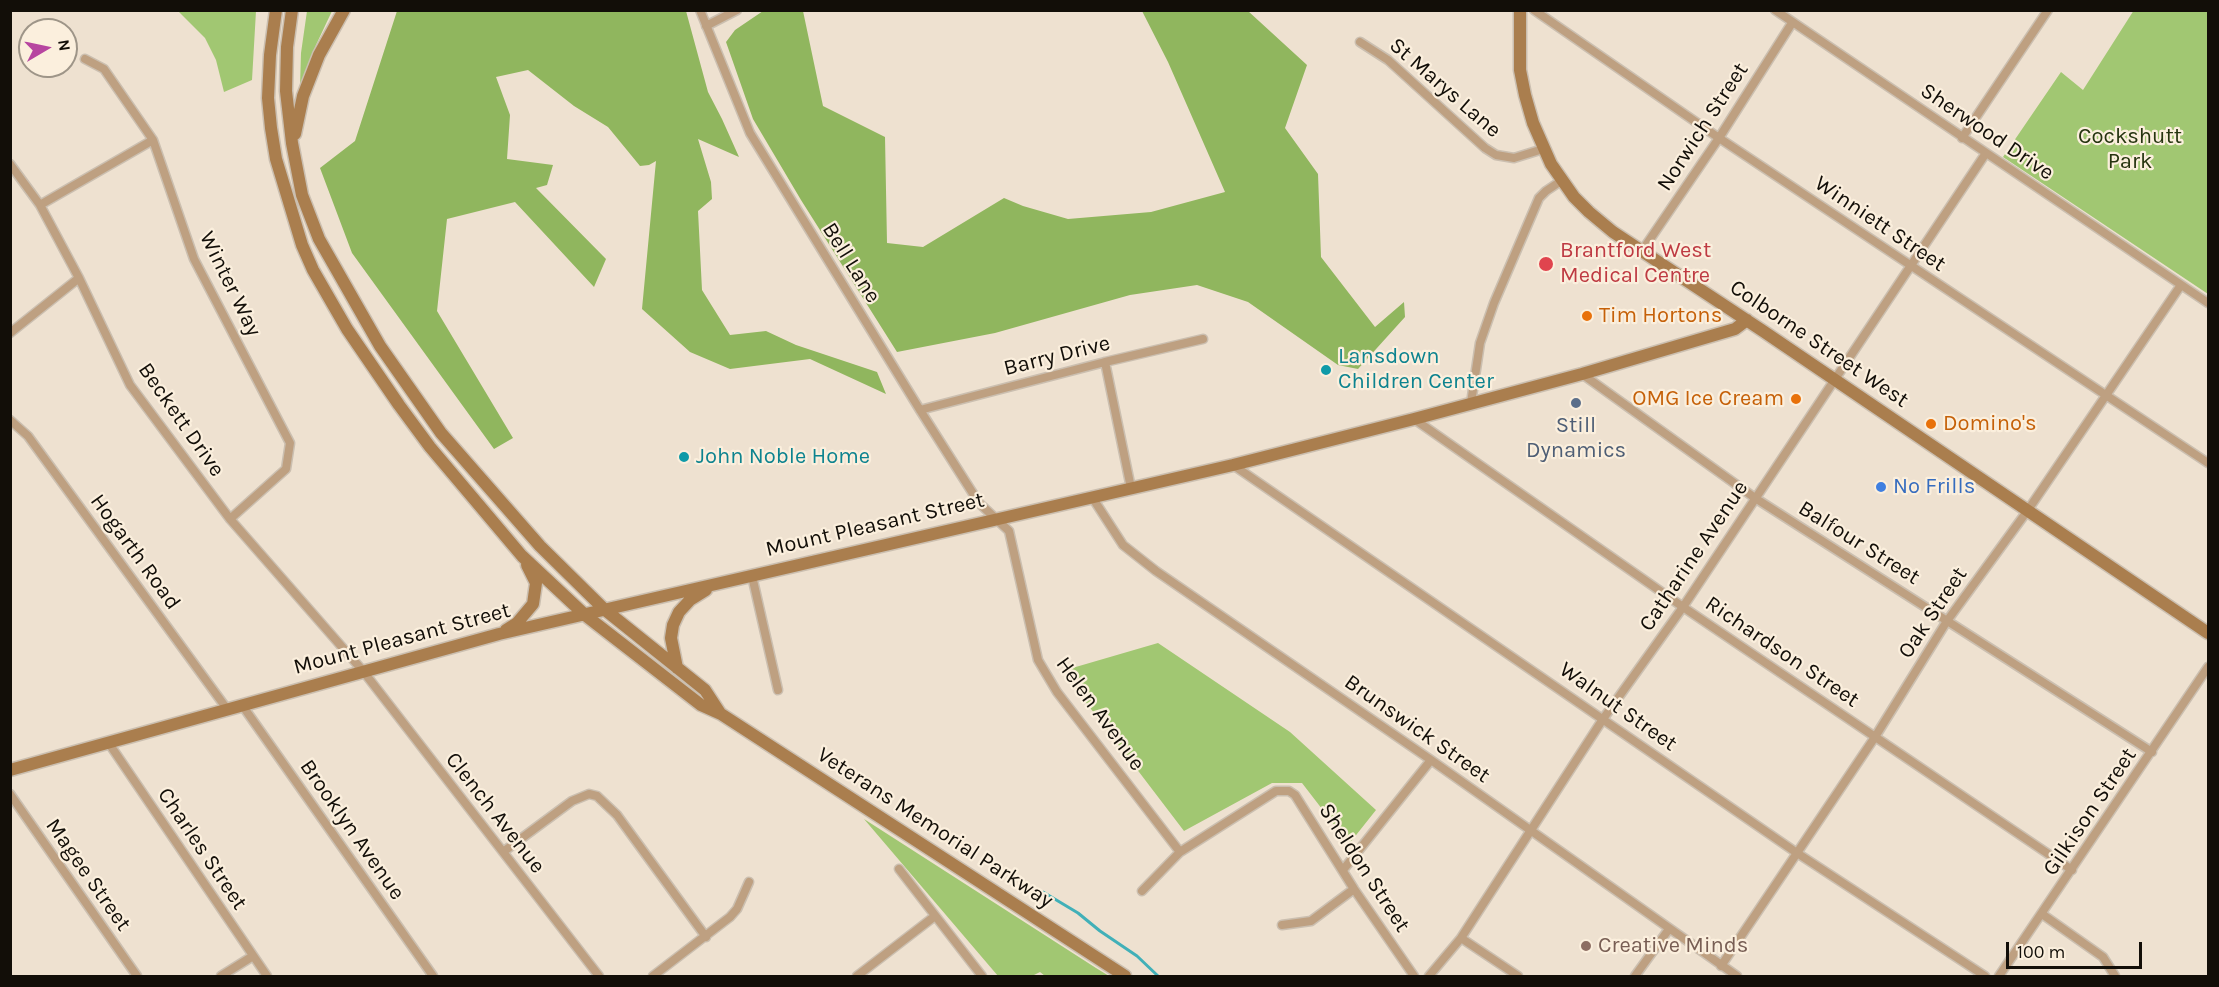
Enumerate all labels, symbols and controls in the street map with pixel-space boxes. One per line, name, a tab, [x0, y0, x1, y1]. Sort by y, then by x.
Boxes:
north arrow	[18, 18, 78, 78]
street label: St Marys Lane	[1384, 32, 1506, 144]
text: N	[54, 38, 75, 53]
street label: Norwich Street	[1652, 58, 1754, 196]
street label: Sherwood Drive	[1915, 78, 2059, 186]
park label: Cockshutt Park	[2078, 124, 2182, 176]
street label: Winniett Street	[1809, 170, 1951, 278]
street label: Bell Lane	[816, 218, 886, 308]
street label: Winter Way	[193, 227, 267, 341]
place label: Brantford West Medical Centre	[1560, 238, 1711, 290]
marker: Brantford West Medical Centre	[1537, 255, 1555, 273]
street label: Colborne Street West	[1724, 274, 1914, 414]
place label: Tim Hortons	[1599, 303, 1722, 329]
marker: Tim Hortons	[1580, 309, 1594, 323]
street label: Barry Drive	[1001, 330, 1113, 382]
place label: Lansdown Children Center	[1338, 344, 1494, 396]
street label: Beckett Drive	[132, 358, 230, 482]
marker: Lansdown Children Center	[1319, 363, 1333, 377]
place label: OMG Ice Cream	[1632, 386, 1784, 412]
marker: OMG Ice Cream	[1789, 392, 1803, 406]
marker: Still Dynamics	[1569, 396, 1583, 410]
place label: Domino's	[1943, 411, 2037, 437]
place label: Still Dynamics	[1526, 413, 1626, 464]
marker: Domino's	[1924, 417, 1938, 431]
place label: John Noble Home	[696, 444, 870, 470]
marker: John Noble Home	[677, 450, 691, 464]
place label: No Frills	[1893, 474, 1975, 500]
street label: Catharine Avenue	[1634, 476, 1754, 636]
marker: No Frills	[1874, 480, 1888, 494]
street label: Mount Pleasant Street	[763, 487, 987, 563]
street label: Hogarth Road	[84, 489, 186, 615]
street label: Balfour Street	[1793, 495, 1925, 591]
street label: Oak Street	[1893, 562, 1973, 664]
street label: Richardson Street	[1700, 591, 1864, 713]
street label: Mount Pleasant Street	[291, 597, 513, 681]
street label: Helen Avenue	[1050, 652, 1150, 776]
street label: Walnut Street	[1554, 657, 1682, 757]
street label: Brunswick Street	[1339, 669, 1495, 789]
street label: Veterans Memorial Parkway	[812, 742, 1058, 914]
street label: Gilkison Street	[2038, 743, 2142, 881]
street label: Clench Avenue	[440, 747, 550, 879]
street label: Brooklyn Avenue	[294, 755, 410, 905]
street label: Charles Street	[152, 783, 252, 915]
street label: Sheldon Street	[1313, 799, 1415, 937]
street label: Magee Street	[40, 814, 136, 936]
scale bar	[2009, 930, 2146, 968]
place label: Creative Minds	[1598, 933, 1748, 959]
marker: Creative Minds	[1579, 939, 1593, 953]
text: 100 m	[2017, 941, 2065, 963]

